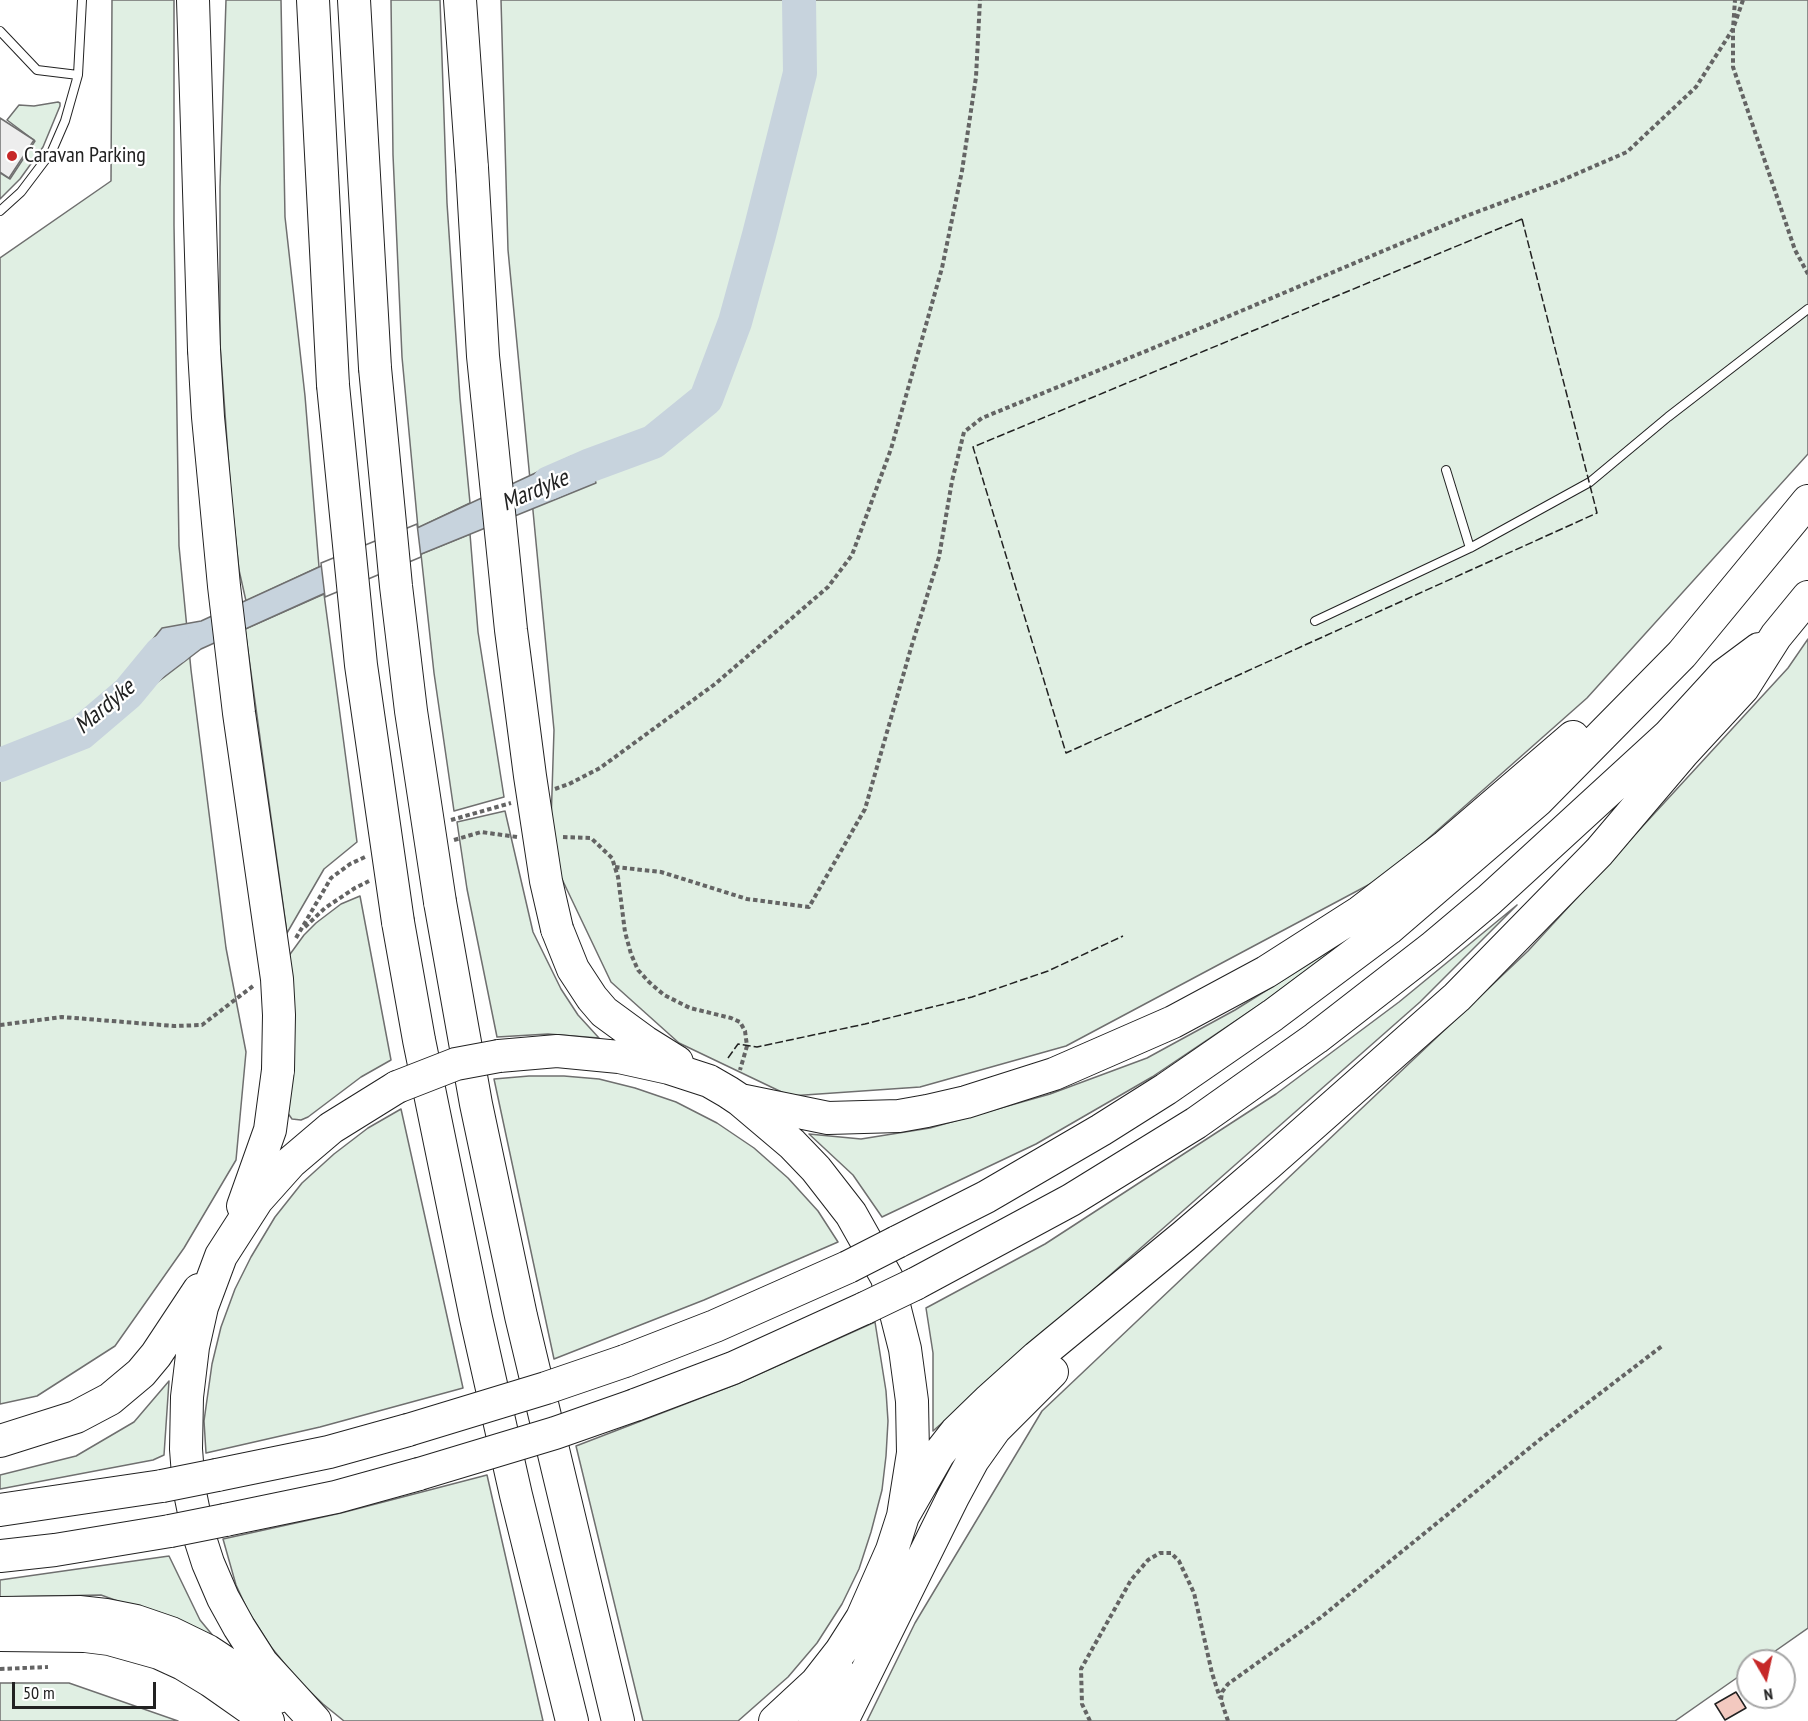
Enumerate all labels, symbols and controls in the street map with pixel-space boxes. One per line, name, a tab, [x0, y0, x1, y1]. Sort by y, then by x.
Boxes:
place label: Caravan Parking	[24, 143, 146, 169]
marker: Caravan Parking	[5, 149, 19, 163]
water label: Mardyke	[497, 464, 573, 518]
water label: Mardyke	[69, 674, 141, 740]
north arrow	[1736, 1649, 1796, 1709]
scale bar	[15, 1670, 159, 1708]
text: 50 m	[23, 1681, 55, 1704]
text: N	[1763, 1684, 1774, 1705]

